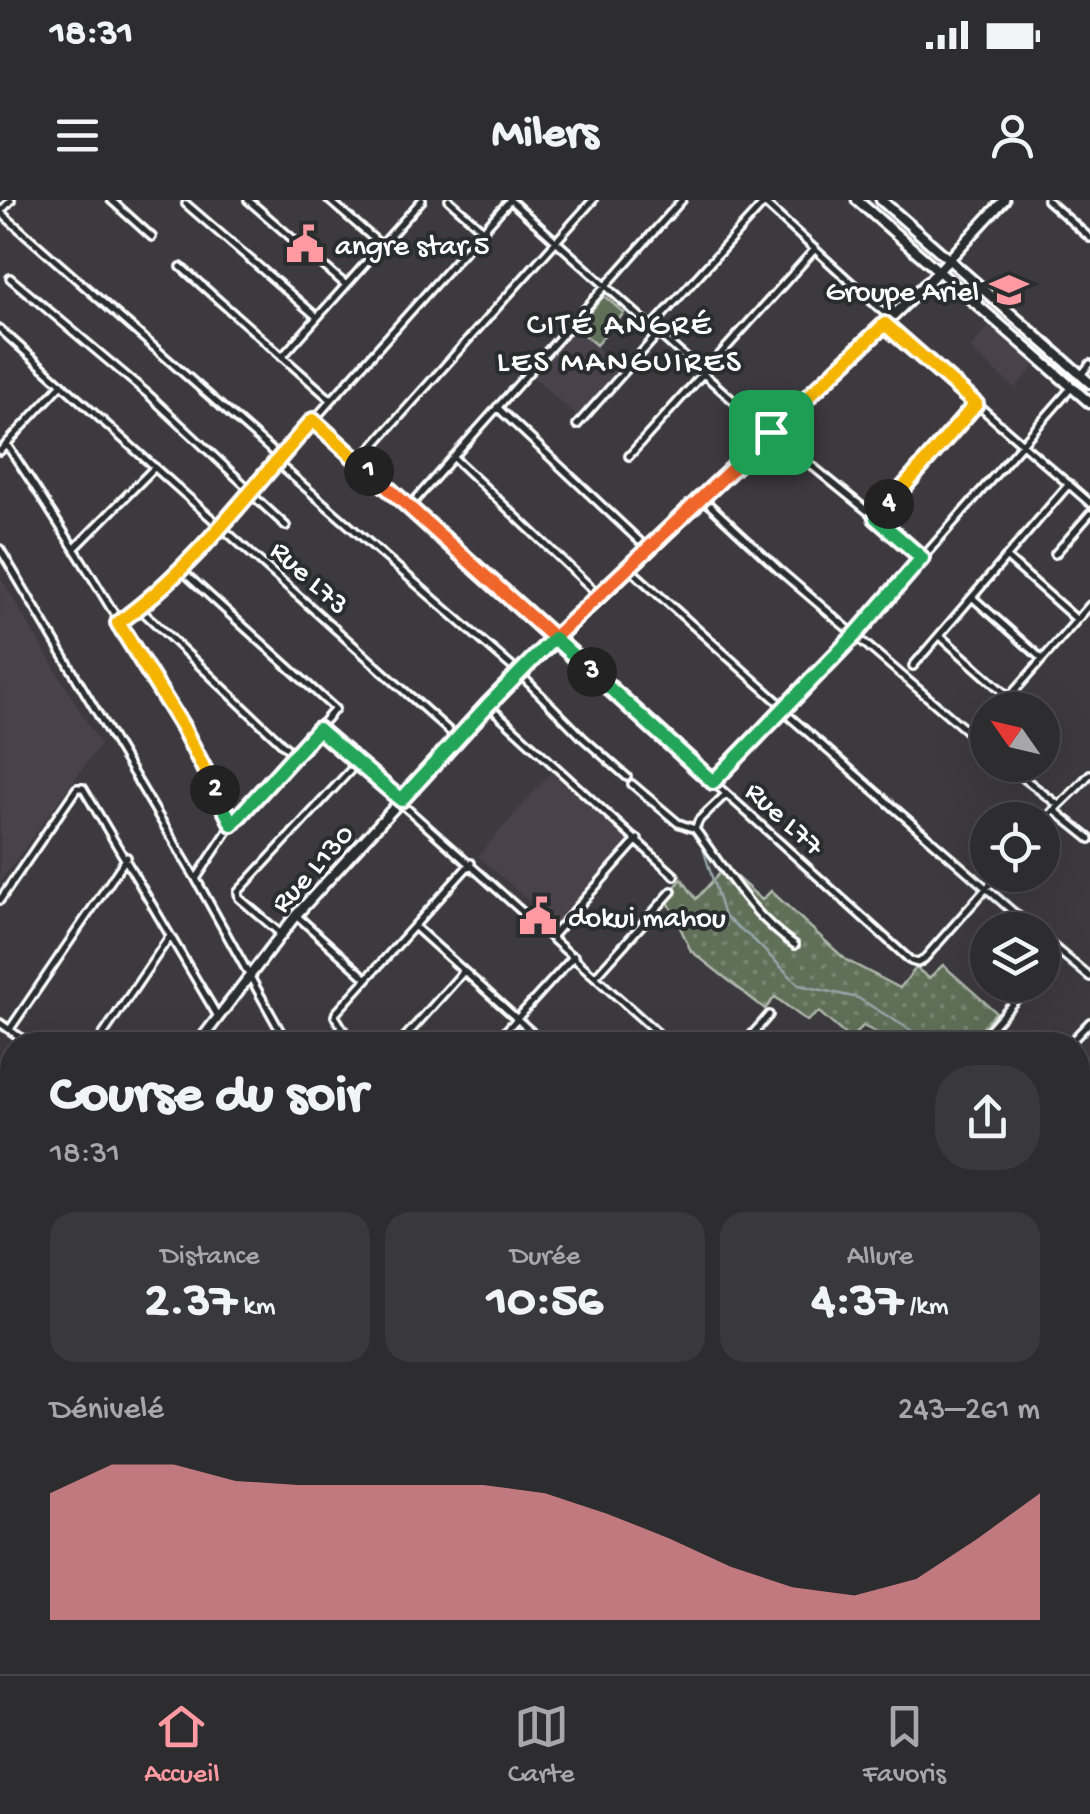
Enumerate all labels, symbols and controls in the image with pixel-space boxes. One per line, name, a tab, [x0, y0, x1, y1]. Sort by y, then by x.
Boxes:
text: 18:31	[50, 13, 133, 57]
icon: menu	[50, 108, 105, 163]
icon: person	[985, 108, 1040, 163]
text: Milers	[492, 109, 598, 162]
public building icon: angre star 5	[284, 223, 326, 265]
place label: angre star 5	[335, 231, 490, 266]
school or university icon: Groupe Ariel	[988, 269, 1030, 311]
place label: Groupe Ariel	[826, 277, 979, 312]
district label: CITÉ ANGRÉ LES MANGUIRES	[497, 308, 743, 383]
pin	[729, 390, 814, 475]
icon: arrive	[744, 405, 799, 460]
pin: 1	[344, 446, 394, 496]
text: 1	[363, 454, 375, 487]
pin: 4	[864, 479, 914, 529]
text: 4	[882, 487, 896, 520]
street label: Rue L73	[261, 535, 355, 624]
pin: 3	[567, 647, 617, 697]
text: 3	[585, 655, 599, 688]
north arrow	[970, 692, 1060, 782]
map controls	[970, 692, 1060, 1002]
pin: 2	[190, 765, 240, 815]
text: 2	[208, 773, 222, 806]
street label: Rue L77	[736, 776, 831, 866]
button: locate	[970, 802, 1060, 892]
street label: Rue L130	[265, 818, 364, 922]
public building icon: dokui mahou	[517, 895, 559, 937]
place label: dokui mahou	[568, 903, 726, 938]
button: layers	[970, 912, 1060, 1002]
button: share	[935, 1065, 1040, 1170]
text: Course du soir	[50, 1066, 367, 1130]
text: 18:31	[50, 1136, 120, 1174]
text: Distance	[161, 1241, 259, 1274]
text: Durée	[510, 1241, 580, 1274]
text: Allure	[847, 1241, 913, 1274]
text: 2.37	[144, 1274, 237, 1333]
text: 10:56	[487, 1274, 603, 1333]
text: 4:37	[811, 1274, 903, 1333]
text: km	[237, 1291, 276, 1324]
text: /km	[903, 1291, 949, 1324]
text: Dénivelé	[50, 1392, 164, 1430]
text: 243–261 m	[898, 1392, 1040, 1430]
tab: Accueil	[144, 1699, 220, 1792]
tab: Carte	[508, 1699, 574, 1792]
tab: Favoris	[863, 1699, 946, 1792]

